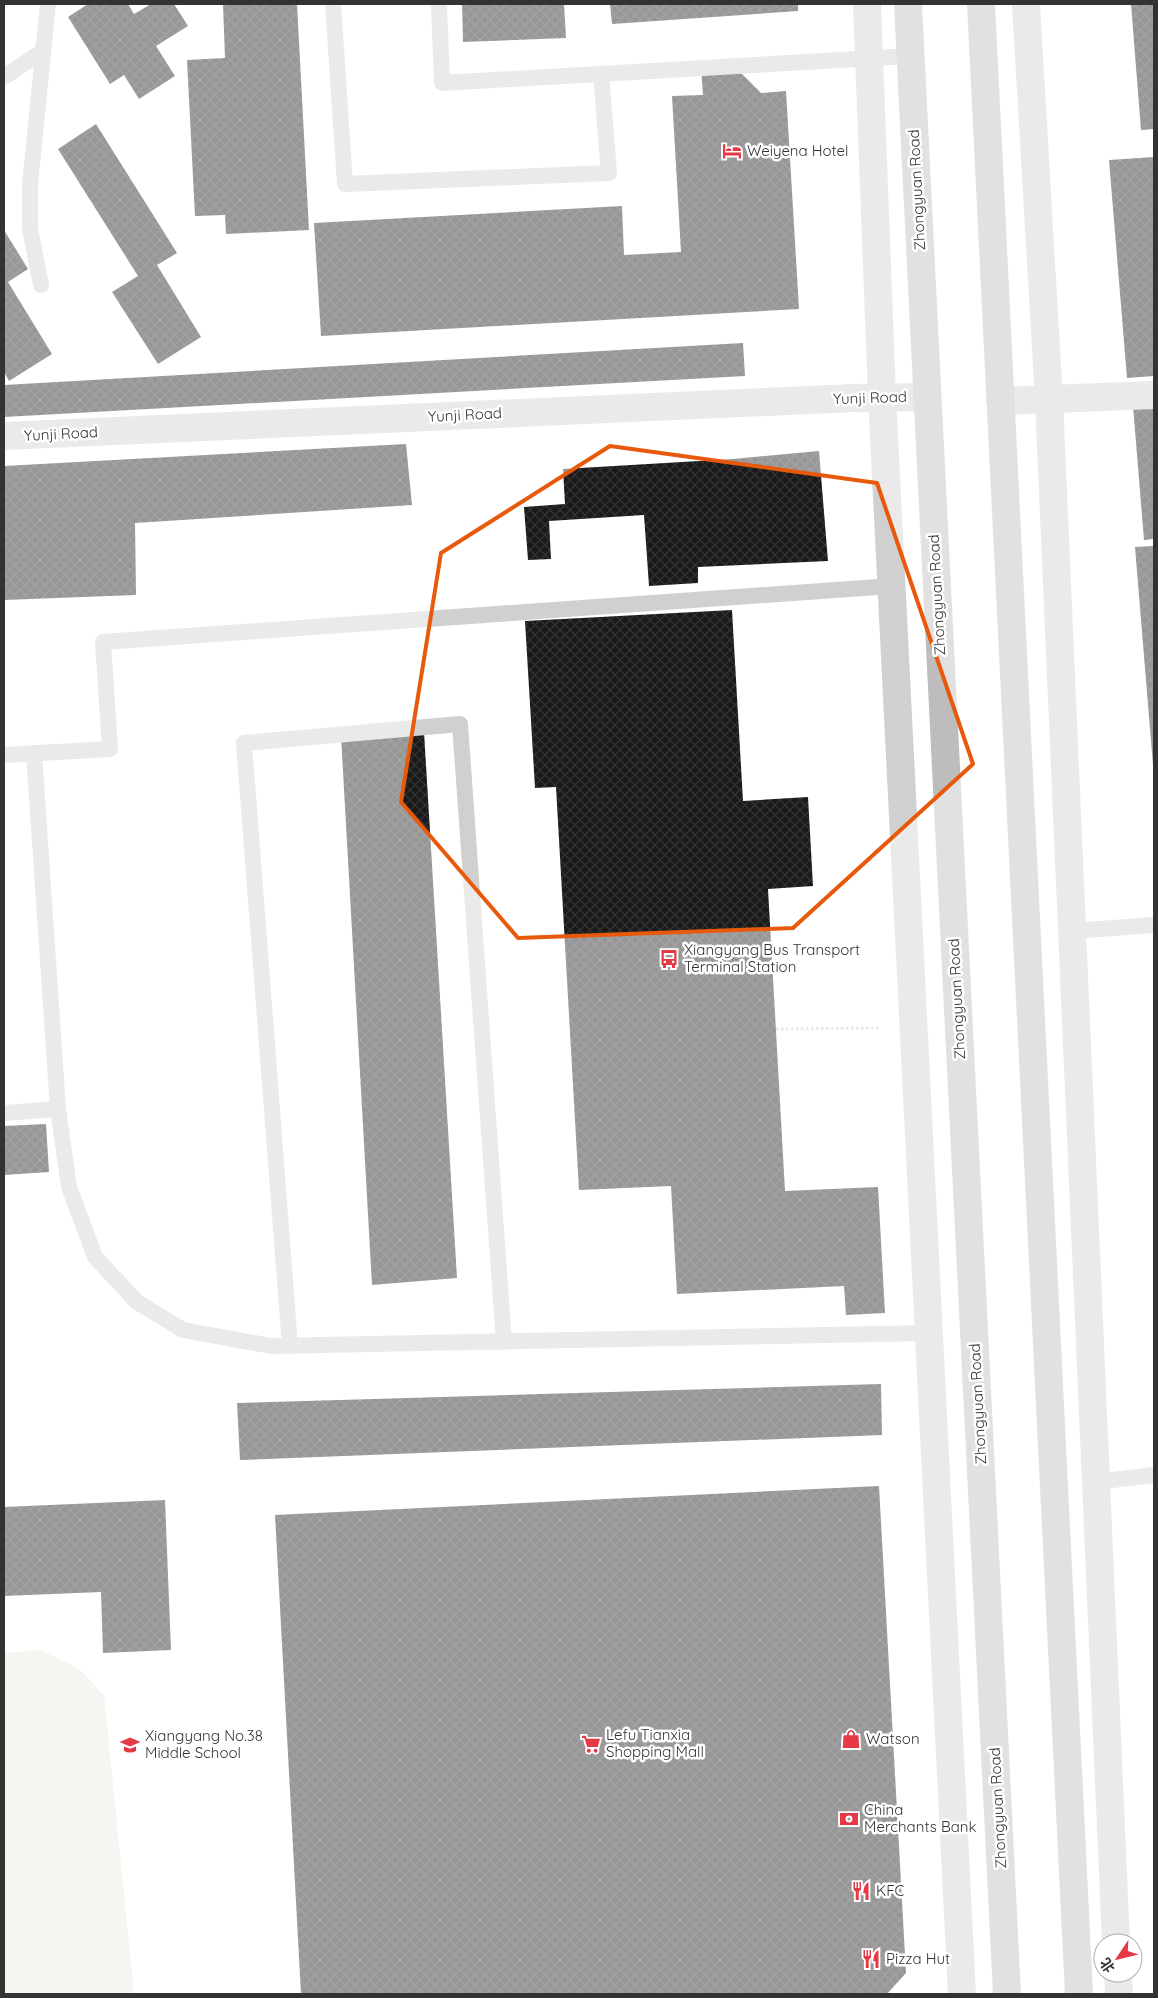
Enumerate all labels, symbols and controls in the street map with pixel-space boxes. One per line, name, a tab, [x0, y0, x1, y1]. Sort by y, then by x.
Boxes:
street label: Zhongyuan Road	[904, 129, 929, 251]
hotel icon: Weiyena Hotel	[721, 140, 743, 162]
place label: Weiyena Hotel	[747, 141, 849, 160]
street label: Yunji Road	[833, 387, 907, 408]
street label: Yunji Road	[428, 403, 502, 426]
street label: Yunji Road	[24, 422, 98, 445]
street label: Zhongyuan Road	[924, 534, 949, 656]
street label: Zhongyuan Road	[944, 938, 969, 1060]
place label: Xiangyang Bus Transport Terminal Station	[684, 940, 860, 976]
bus stop icon: Xiangyang Bus Transport Terminal Station	[658, 948, 680, 970]
street label: Zhongyuan Road	[965, 1343, 990, 1465]
place label: Lefu Tianxia Shopping Mall	[606, 1725, 704, 1761]
place label: Xiangyang No.38 Middle School	[145, 1726, 263, 1762]
shop icon: Watson	[840, 1728, 862, 1750]
place label: Watson	[866, 1729, 920, 1748]
supermarket icon: Lefu Tianxia Shopping Mall	[580, 1733, 602, 1755]
school or university icon: Xiangyang No.38 Middle School	[119, 1734, 141, 1756]
street label: Zhongyuan Road	[985, 1747, 1010, 1869]
place label: China Merchants Bank	[864, 1800, 976, 1836]
bank icon: China Merchants Bank	[838, 1808, 860, 1830]
restaurant icon: KFC	[850, 1880, 872, 1902]
place label: KFC	[876, 1881, 904, 1900]
north arrow	[1093, 1933, 1143, 1983]
restaurant icon: Pizza Hut	[860, 1948, 882, 1970]
place label: Pizza Hut	[886, 1949, 950, 1968]
text: 北	[1096, 1955, 1119, 1976]

